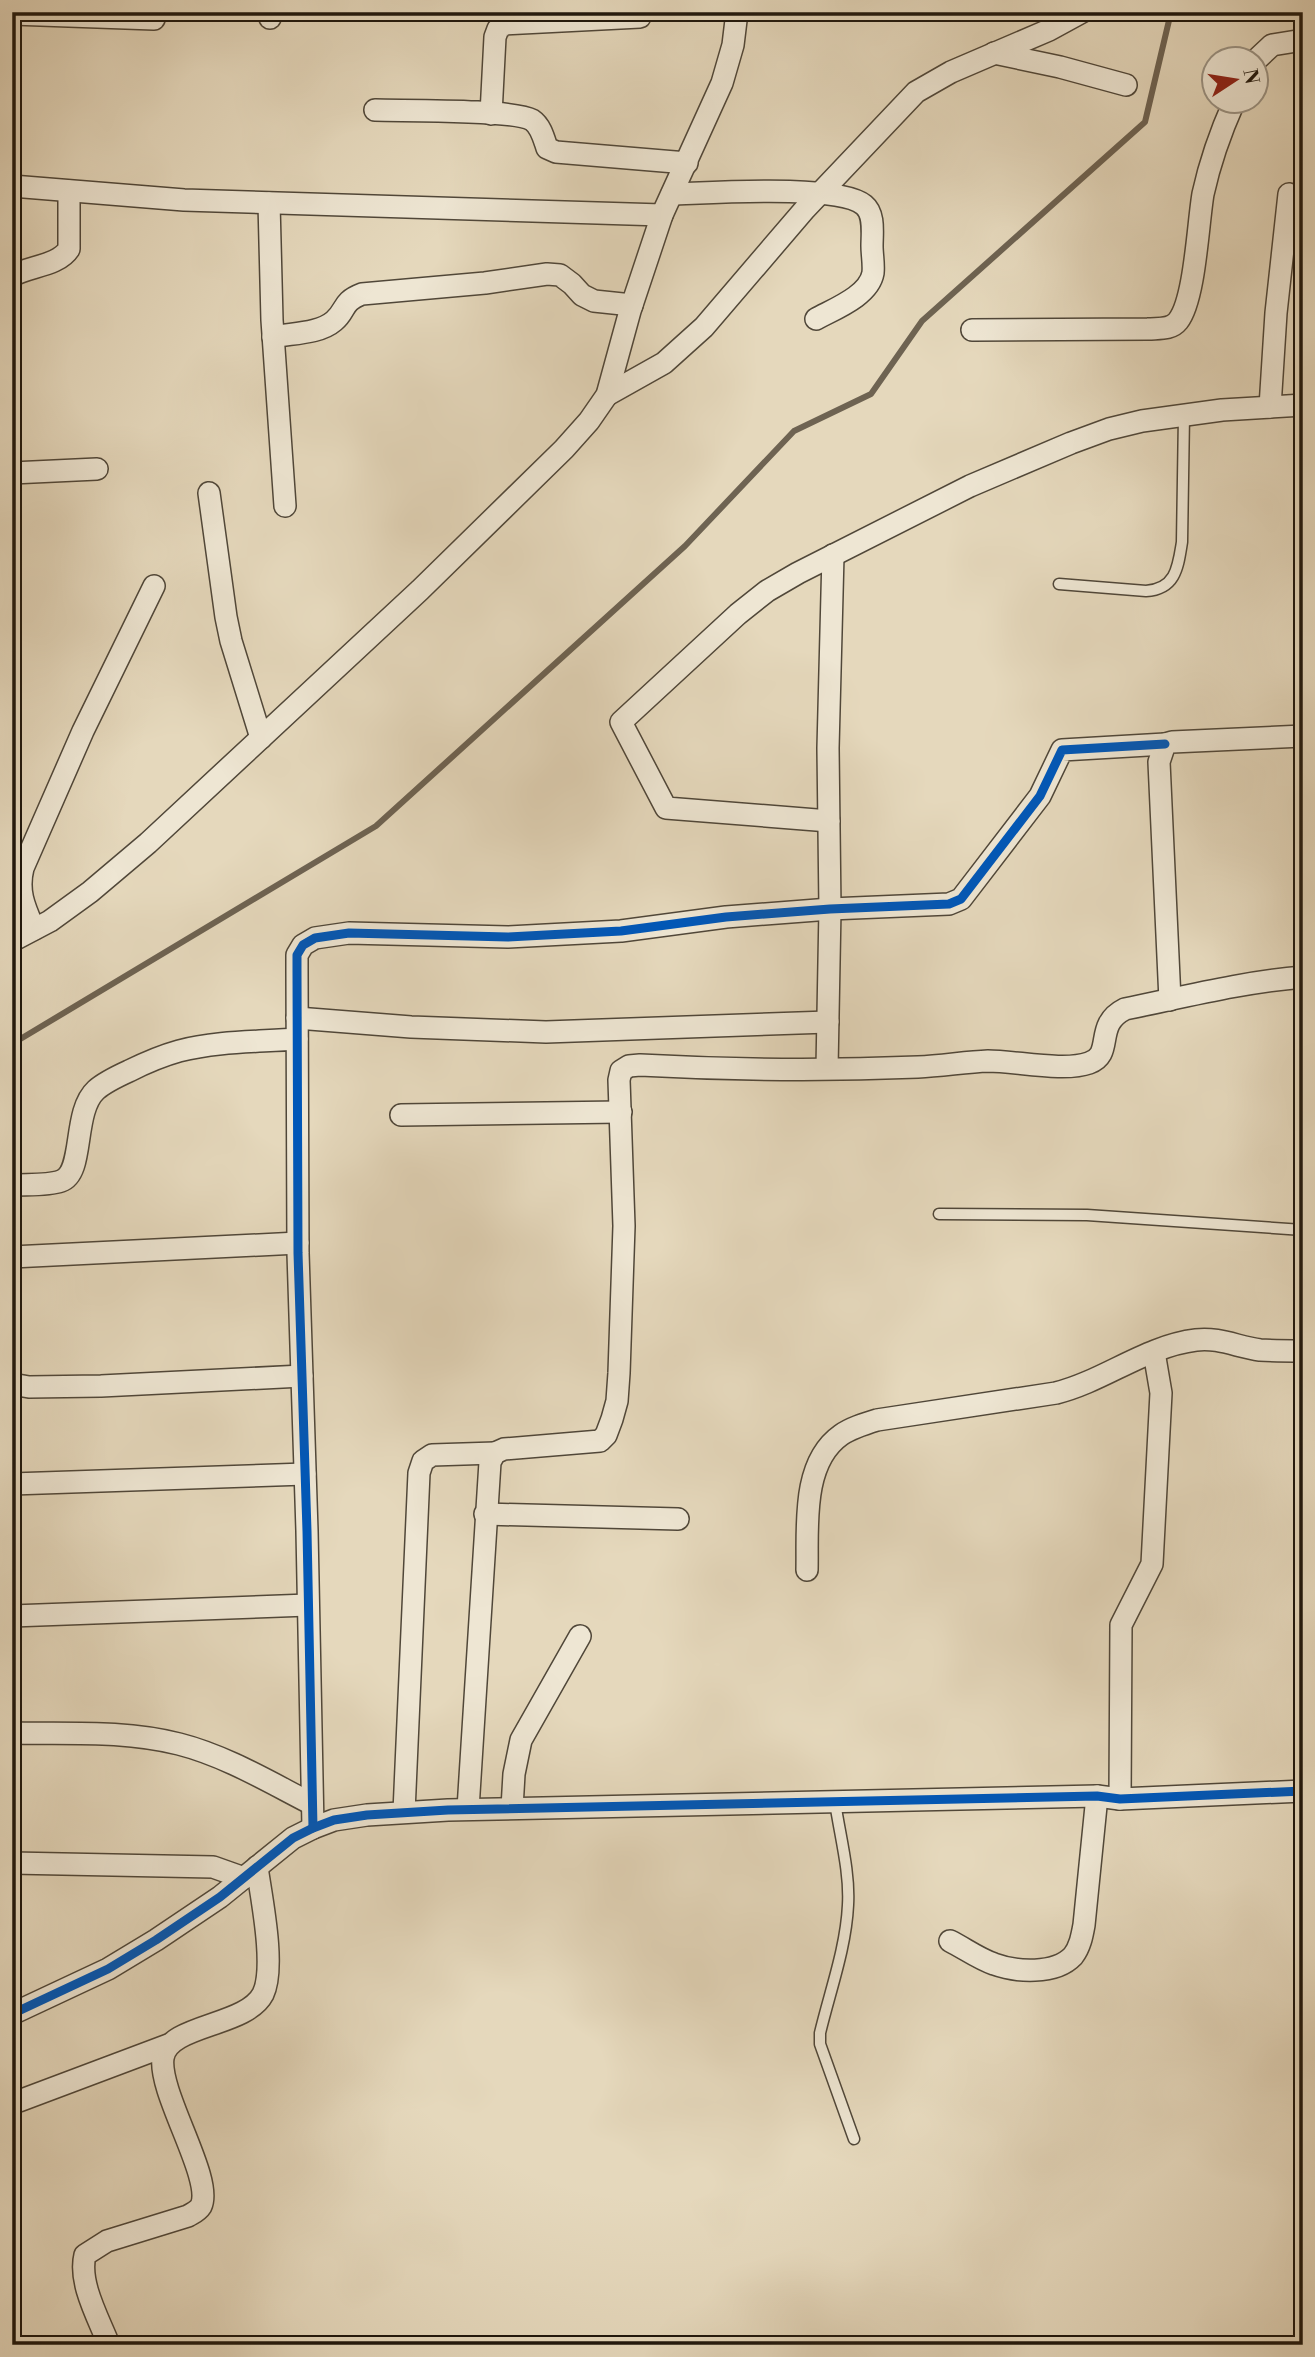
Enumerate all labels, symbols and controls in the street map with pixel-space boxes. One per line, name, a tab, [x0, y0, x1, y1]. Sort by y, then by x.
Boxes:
north arrow	[1200, 46, 1270, 116]
text: N	[1237, 67, 1264, 87]

